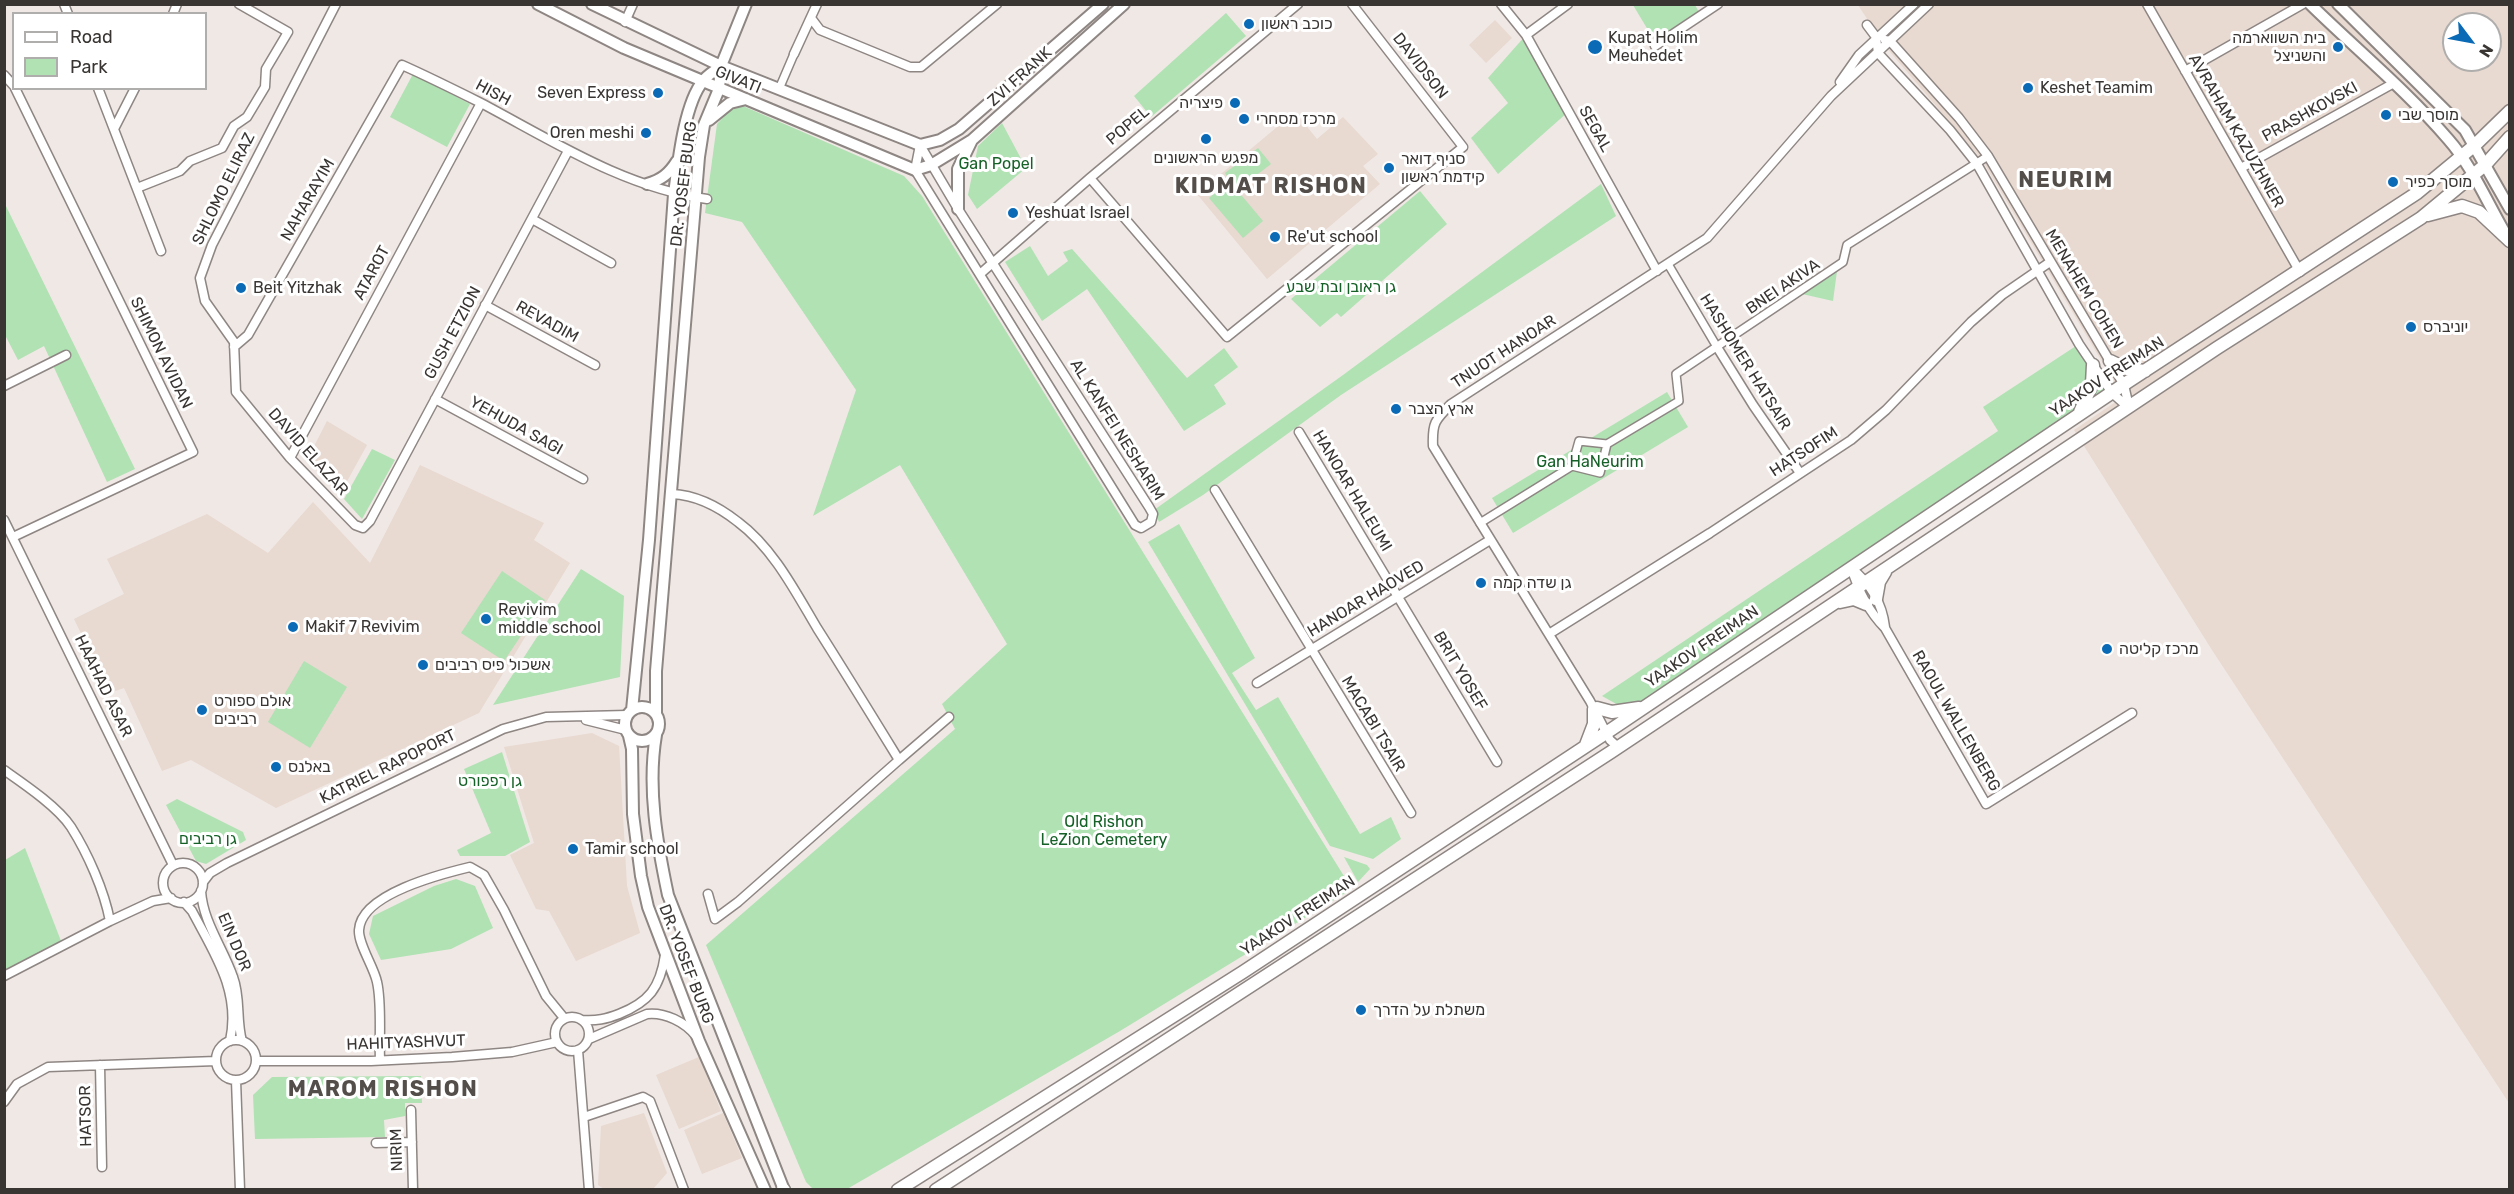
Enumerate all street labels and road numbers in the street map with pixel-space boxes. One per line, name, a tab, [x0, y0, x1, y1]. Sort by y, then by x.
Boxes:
street label: DAVIDSON	[1388, 29, 1452, 103]
street label: ZVI FRANK	[984, 43, 1056, 111]
street label: AVRAHAM KAZUZHNER	[2184, 51, 2288, 211]
street label: GIVATI	[712, 62, 764, 98]
street label: HISH	[472, 76, 514, 110]
street label: PRASHKOVSKI	[2259, 78, 2361, 146]
street label: POPEL	[1103, 103, 1153, 149]
street label: SEGAL	[1574, 103, 1616, 155]
street label: DR. YOSEF BURG	[667, 120, 701, 248]
street label: SHLOMO ELIRAZ	[189, 130, 259, 248]
street label: NAHARAYIM	[277, 156, 339, 244]
street label: MENAHEM COHEN	[2041, 226, 2127, 352]
street label: ATAROT	[350, 243, 394, 303]
street label: BNEI AKIVA	[1742, 255, 1824, 319]
street label: GUSH ETZION	[421, 283, 485, 383]
street label: HASHOMER HATSAIR	[1695, 291, 1795, 433]
street label: SHIMON AVIDAN	[126, 294, 196, 412]
street label: REVADIM	[512, 297, 582, 347]
street label: TNUOT HANOAR	[1448, 311, 1560, 393]
street label: YAAKOV FREIMAN	[2046, 333, 2168, 421]
street label: AL KANFEI NESHARIM	[1066, 356, 1168, 504]
street label: YEHUDA SAGI	[466, 392, 566, 460]
street label: DAVID ELAZAR	[264, 404, 352, 500]
street label: HATSOFIM	[1766, 423, 1842, 481]
street label: HANOAR HALEUMI	[1308, 427, 1396, 555]
street label: HANOAR HAOVED	[1304, 557, 1428, 641]
street label: YAAKOV FREIMAN	[1641, 602, 1763, 692]
street label: BRIT YOSEF	[1429, 628, 1491, 714]
street label: HAAHAD ASAR	[70, 632, 136, 740]
street label: RAOUL WALLENBERG	[1908, 647, 2004, 795]
street label: MACABI TSAIR	[1337, 673, 1409, 775]
street label: KATRIEL RAPOPORT	[317, 726, 459, 808]
street label: YAAKOV FREIMAN	[1237, 872, 1359, 960]
street label: DR. YOSEF BURG	[654, 902, 718, 1026]
street label: EIN DOR	[213, 910, 255, 974]
street label: HAHITYASHVUT	[346, 1031, 466, 1055]
street label: HATSOR	[76, 1085, 96, 1147]
street label: NIRIM	[387, 1128, 407, 1172]

